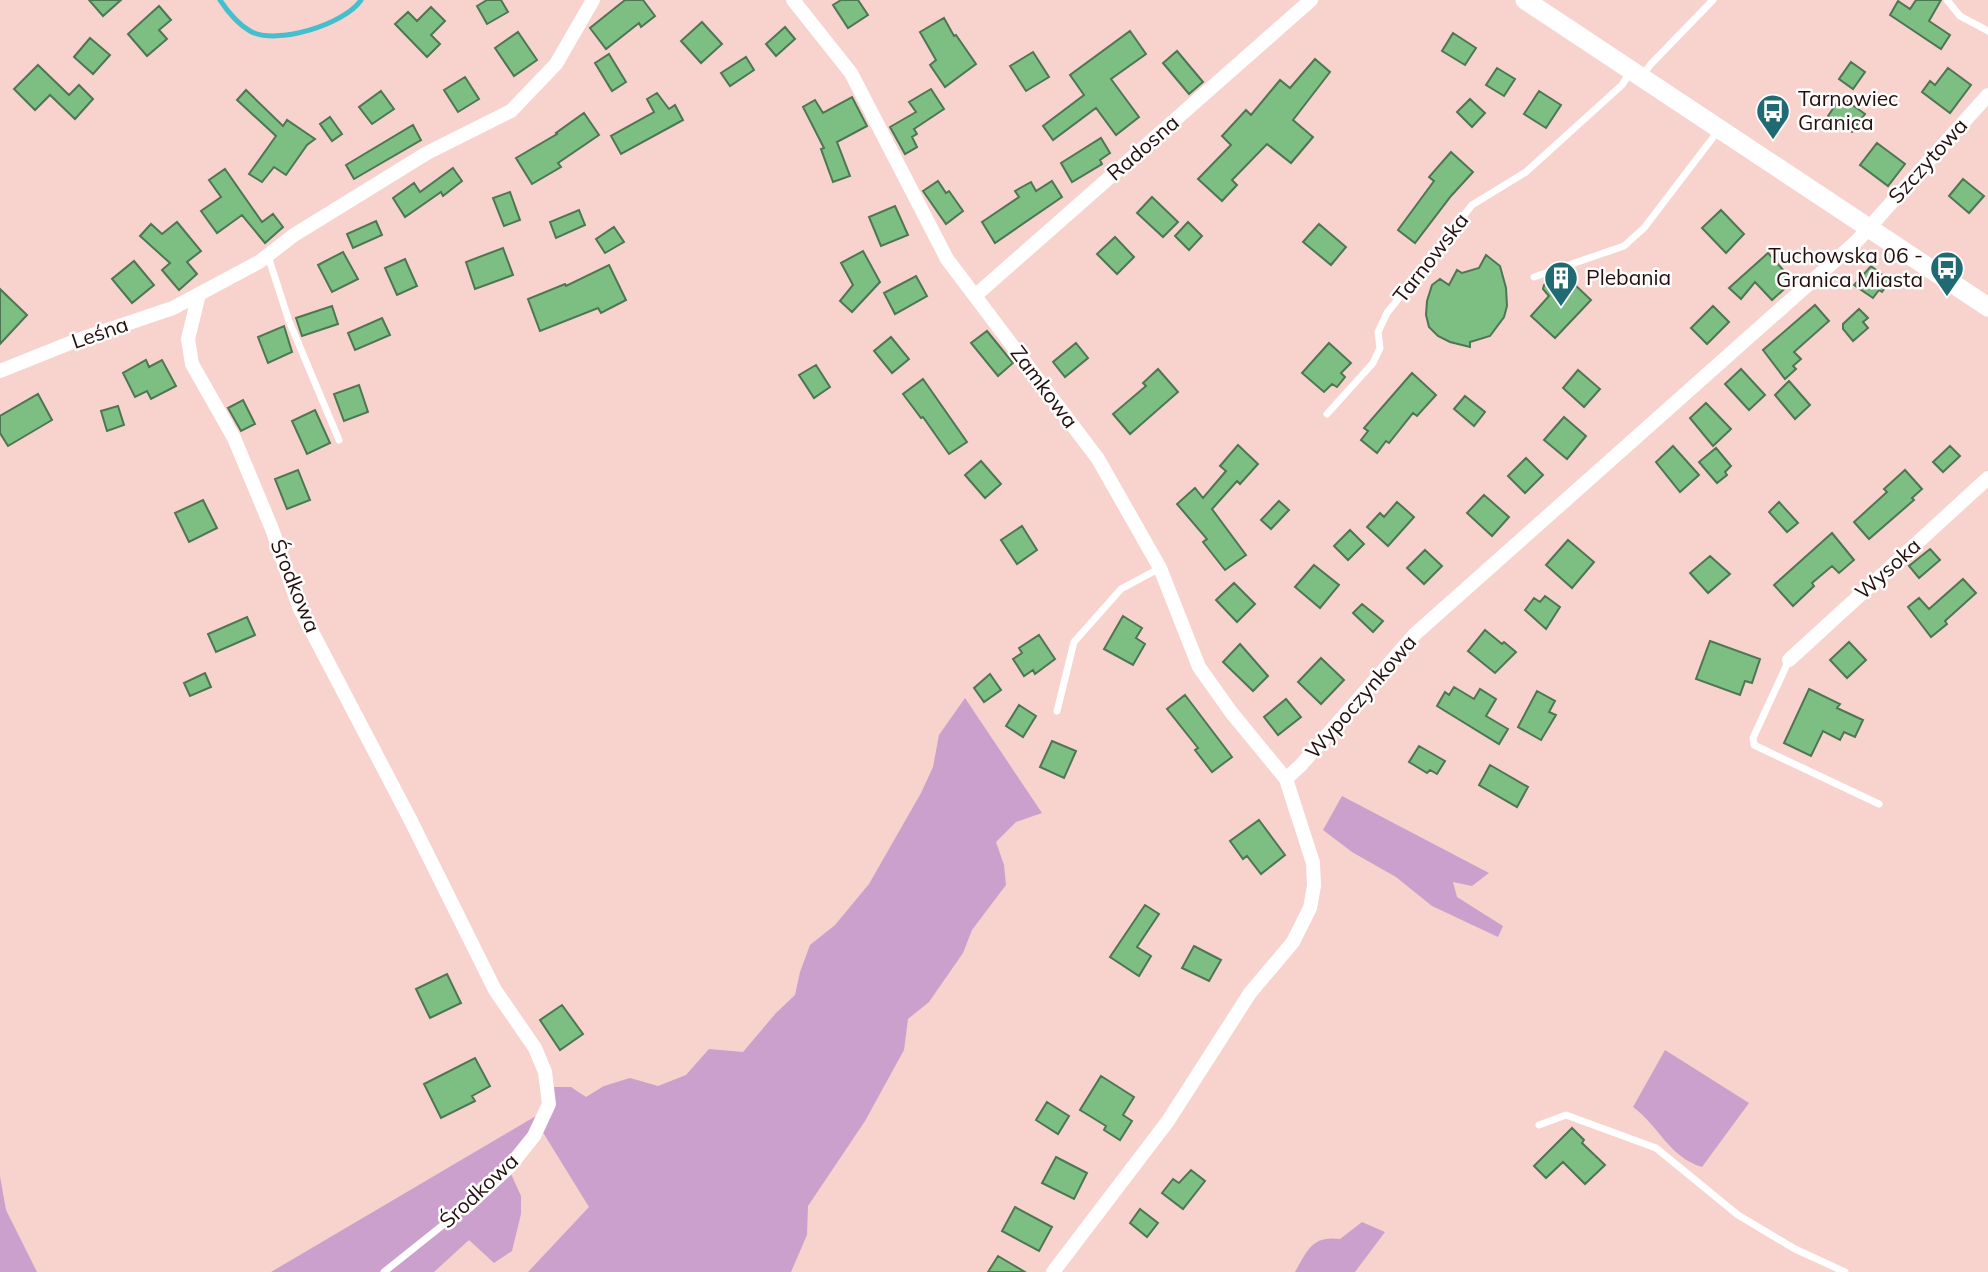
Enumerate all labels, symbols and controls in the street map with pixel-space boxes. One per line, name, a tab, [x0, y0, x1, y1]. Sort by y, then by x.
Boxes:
place label: Tarnowiec Granica	[1798, 85, 1899, 135]
bus stop icon: Tarnowiec Granica	[1754, 92, 1792, 141]
street label: Radosna	[1101, 109, 1184, 186]
street label: Szczytowa	[1882, 112, 1972, 208]
street label: Tarnowska	[1387, 207, 1473, 308]
place label: Tuchowska 06 - Granica Miasta	[1768, 242, 1923, 292]
bus stop icon: Tuchowska 06 - Granica Miasta	[1928, 249, 1966, 298]
building icon: Plebania	[1542, 259, 1580, 308]
place label: Plebania	[1586, 264, 1671, 290]
street label: Leśna	[68, 310, 131, 354]
street label: Zamkowa	[1005, 340, 1084, 433]
street label: Wysoka	[1849, 532, 1926, 604]
street label: Środkowa	[265, 535, 326, 636]
street label: Wypoczynkowa	[1299, 629, 1421, 764]
street label: Środkowa	[434, 1147, 523, 1233]

